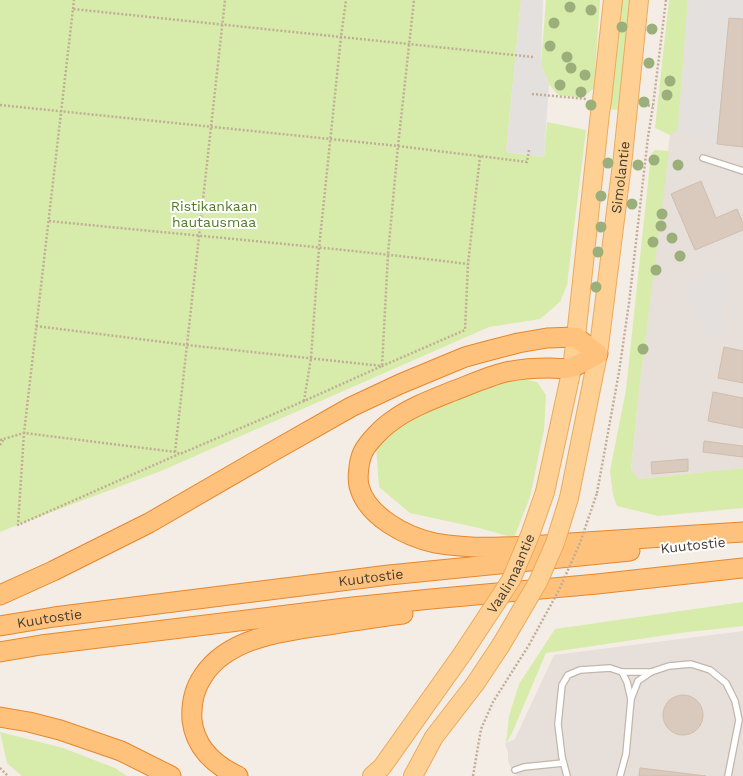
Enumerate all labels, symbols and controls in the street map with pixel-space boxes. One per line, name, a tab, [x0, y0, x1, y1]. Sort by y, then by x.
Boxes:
street label: Simolantie	[608, 140, 632, 214]
park label: Ristikankaan hautausmaa	[171, 198, 257, 230]
street label: Vaalimaantie	[483, 531, 538, 616]
street label: Kuutostie	[660, 534, 726, 556]
street label: Kuutostie	[337, 566, 404, 589]
street label: Kuutostie	[16, 606, 83, 631]

